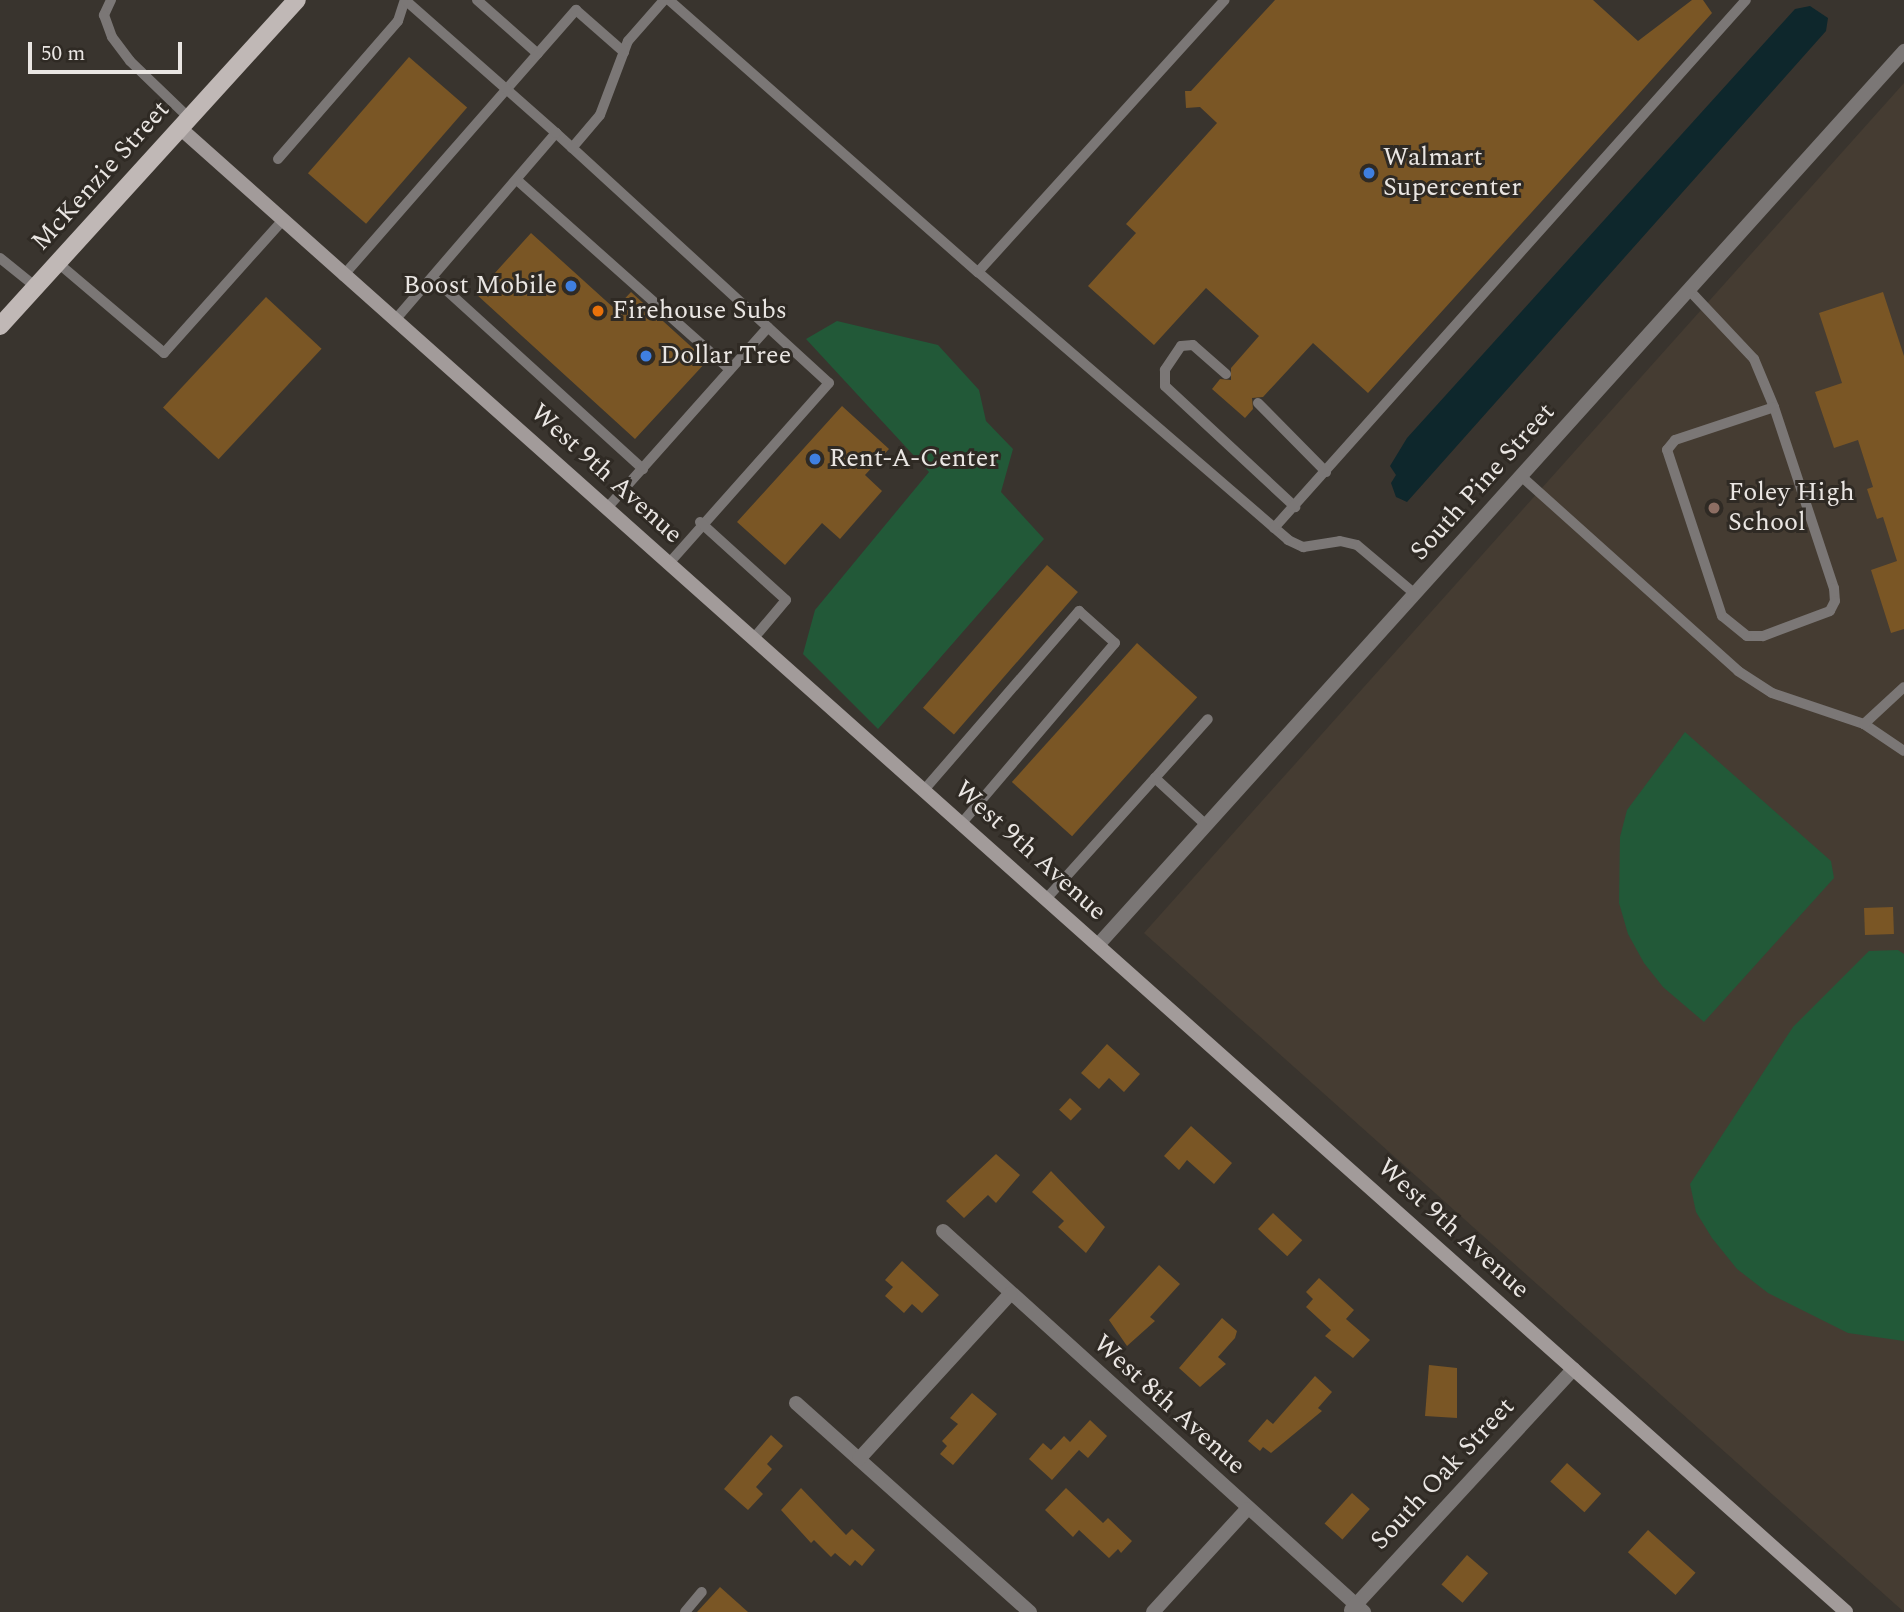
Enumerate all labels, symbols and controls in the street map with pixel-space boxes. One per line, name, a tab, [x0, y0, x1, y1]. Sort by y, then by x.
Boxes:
scale bar	[32, 28, 186, 72]
text: 50 m	[41, 38, 85, 70]
street label: McKenzie Street	[25, 95, 177, 257]
place label: Walmart Supercenter	[1383, 142, 1521, 204]
marker: Walmart Supercenter	[1361, 165, 1377, 181]
place label: Boost Mobile	[403, 270, 557, 302]
marker: Boost Mobile	[563, 278, 579, 294]
place label: Firehouse Subs	[612, 295, 787, 327]
marker: Firehouse Subs	[590, 303, 606, 319]
place label: Dollar Tree	[660, 340, 791, 372]
marker: Dollar Tree	[638, 348, 654, 364]
street label: South Pine Street	[1404, 397, 1562, 567]
street label: West 9th Avenue	[524, 398, 688, 550]
place label: Rent-A-Center	[829, 443, 999, 475]
marker: Rent-A-Center	[807, 451, 823, 467]
place label: Foley High School	[1728, 477, 1855, 538]
marker: Foley High School	[1706, 500, 1722, 516]
street label: West 9th Avenue	[948, 775, 1112, 927]
street label: West 9th Avenue	[1371, 1153, 1535, 1305]
street label: West 8th Avenue	[1087, 1329, 1251, 1481]
street label: South Oak Street	[1365, 1391, 1521, 1557]

